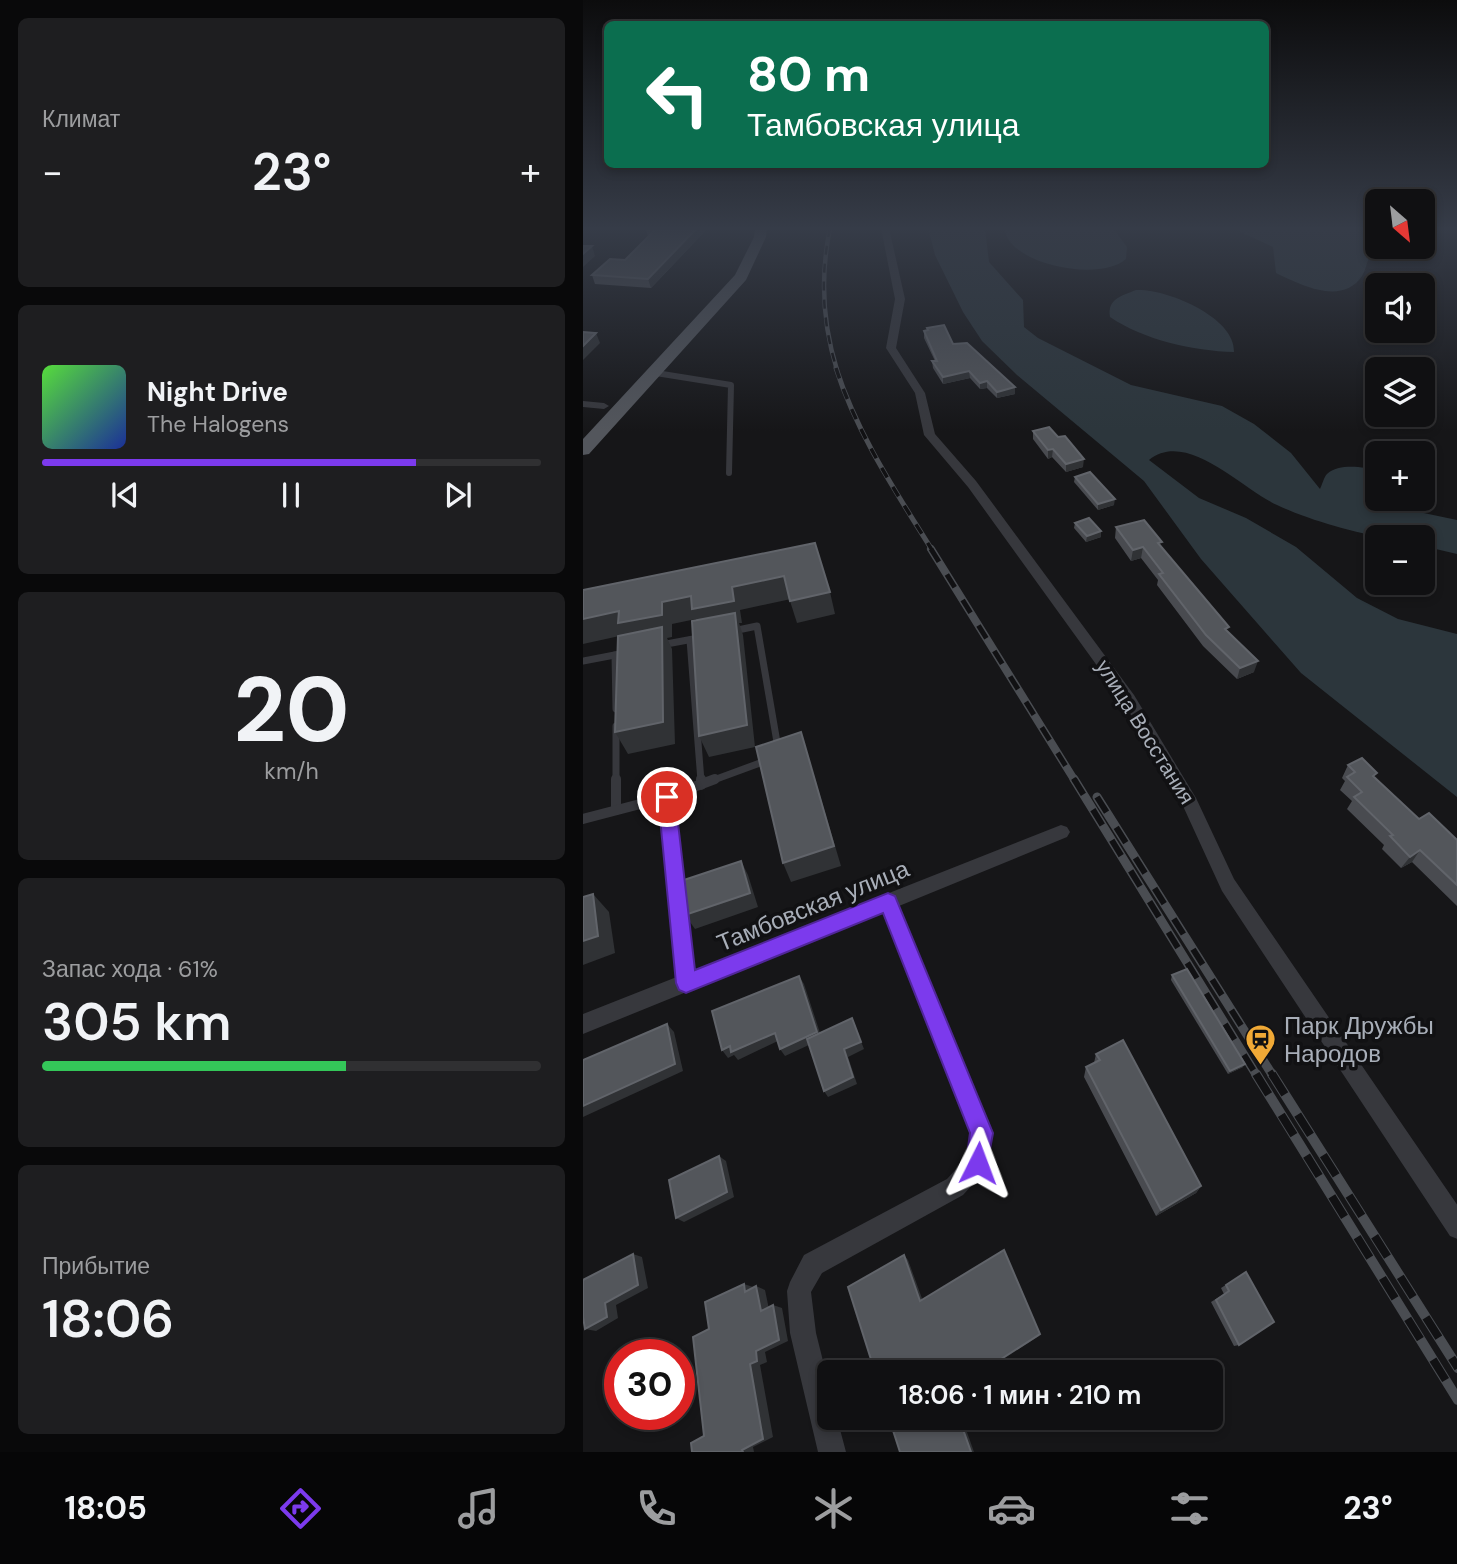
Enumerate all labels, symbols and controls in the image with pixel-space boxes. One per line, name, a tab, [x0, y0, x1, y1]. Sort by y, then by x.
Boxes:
text: 80 m	[747, 42, 870, 106]
icon: left	[632, 49, 723, 140]
text: Климат	[42, 104, 120, 134]
text: Тамбовская улица	[747, 104, 1020, 146]
text: 23°	[252, 138, 331, 206]
text: −	[42, 147, 63, 197]
text: +	[520, 147, 541, 197]
north arrow	[1365, 189, 1435, 259]
map controls	[1365, 189, 1435, 595]
button: sound	[1365, 273, 1435, 343]
button: layers	[1365, 357, 1435, 427]
text: Night Drive	[147, 375, 288, 409]
text: The Halogens	[147, 409, 289, 439]
button: +	[1365, 441, 1435, 511]
icon: previous	[106, 476, 144, 514]
icon: pause	[272, 476, 310, 514]
icon: next	[439, 476, 477, 514]
button: −	[1365, 525, 1435, 595]
text: 20	[233, 651, 350, 769]
street label: улица Восстания	[1089, 654, 1201, 810]
text: km/h	[264, 756, 319, 786]
pin	[637, 767, 697, 827]
icon: arrive	[648, 778, 686, 816]
street label: Тамбовская улица	[712, 853, 914, 958]
text: Запас хода · 61%	[42, 954, 218, 984]
text: 305 km	[42, 988, 231, 1056]
place label: Парк Дружбы Народов	[1284, 1010, 1434, 1069]
station icon: Парк Дружбы Народов	[1244, 1023, 1278, 1067]
position arrow	[941, 1126, 1015, 1200]
text: Прибытие	[42, 1251, 150, 1281]
text: 18:06	[42, 1285, 174, 1353]
speed limit sign: 30	[604, 1339, 695, 1430]
text: 18:06 · 1 мин · 210 m	[899, 1378, 1141, 1412]
icon: directions	[276, 1484, 325, 1533]
icon: music	[454, 1484, 503, 1533]
icon: phone	[632, 1484, 681, 1533]
icon: climate	[809, 1484, 858, 1533]
icon: car	[987, 1484, 1036, 1533]
icon: filters	[1165, 1484, 1214, 1533]
text: 18:05	[64, 1487, 147, 1529]
text: 23°	[1343, 1487, 1393, 1529]

